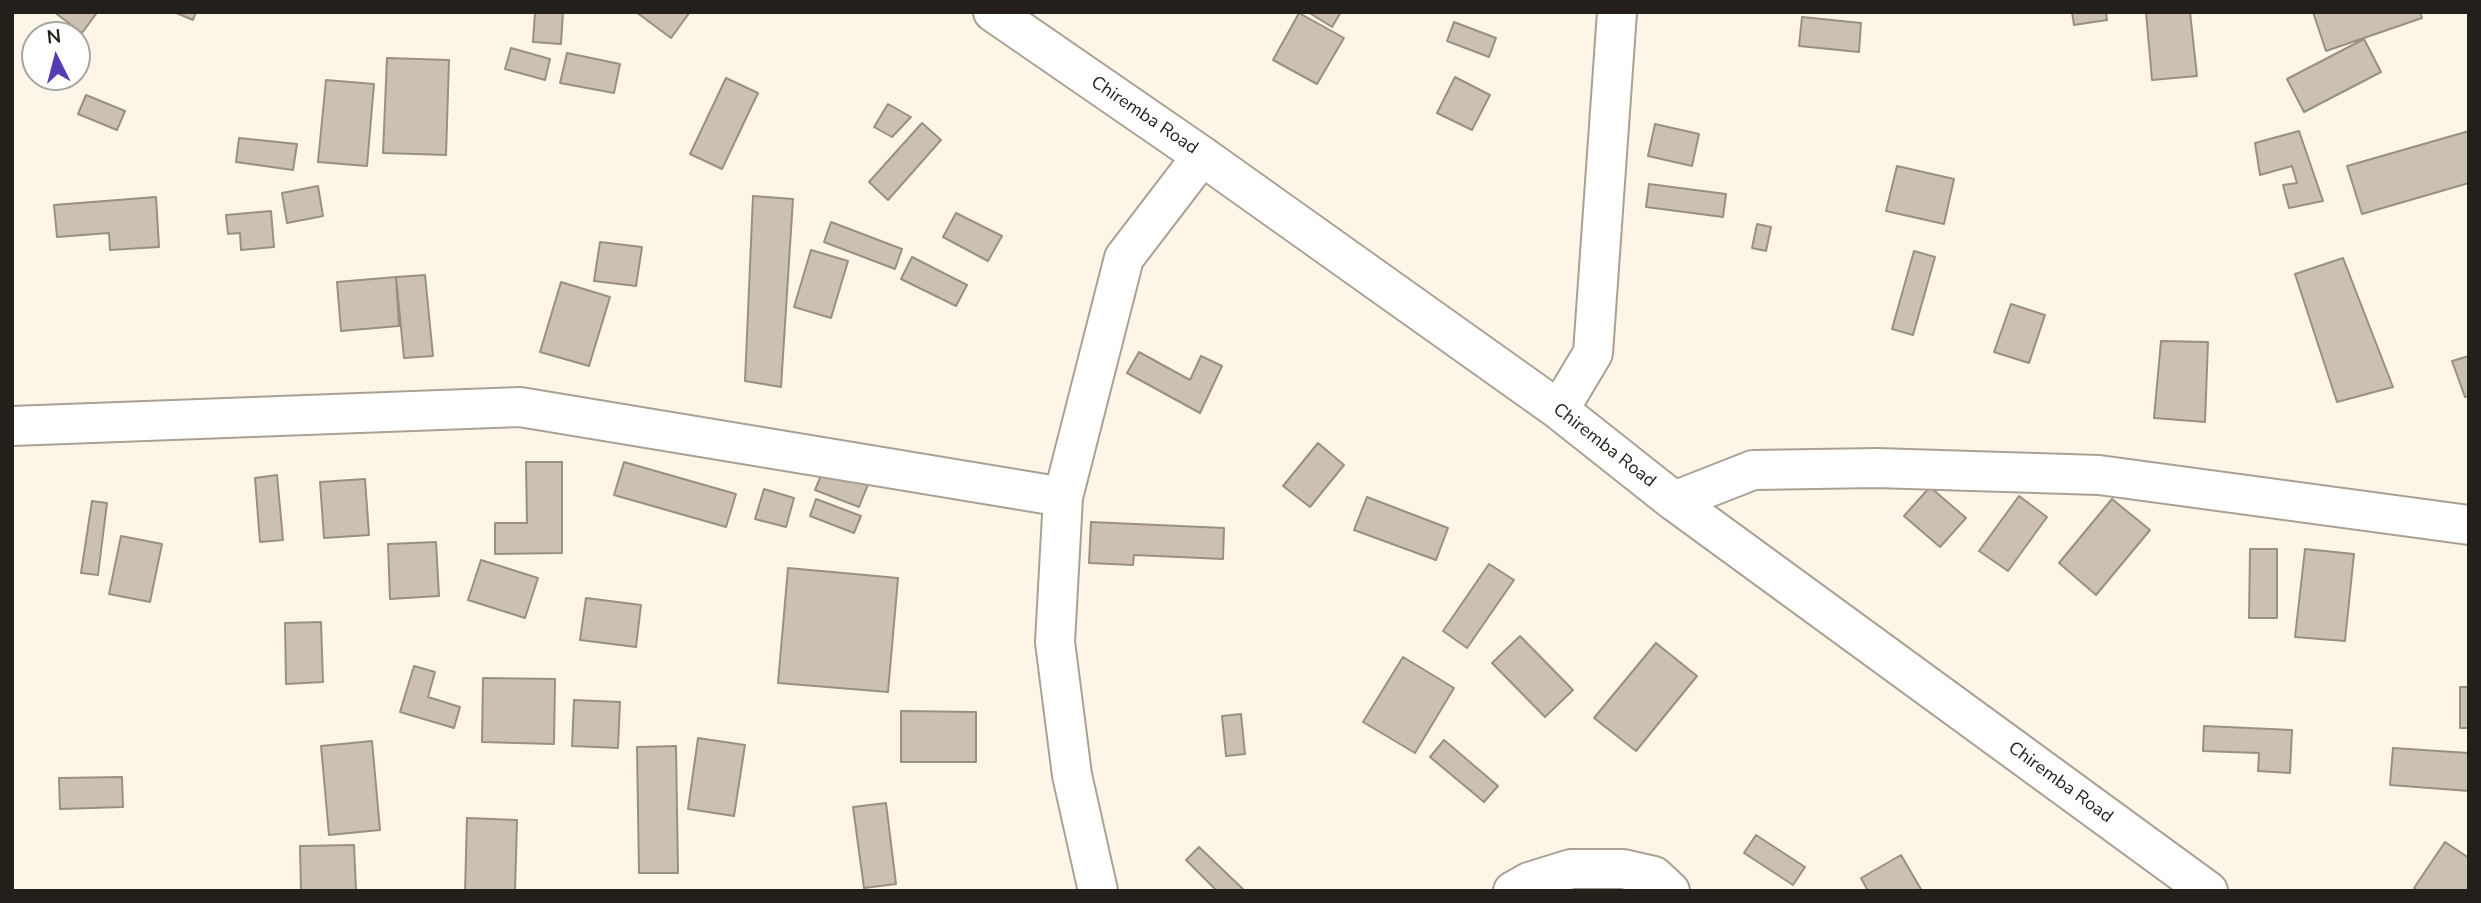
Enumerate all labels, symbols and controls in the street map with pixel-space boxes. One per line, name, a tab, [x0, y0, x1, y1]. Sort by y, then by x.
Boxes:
north arrow	[21, 21, 91, 91]
text: N	[46, 23, 62, 51]
street label: Chiremba Road	[1086, 72, 1202, 160]
street label: Chiremba Road	[1548, 399, 1660, 493]
street label: Chiremba Road	[2003, 738, 2117, 828]

